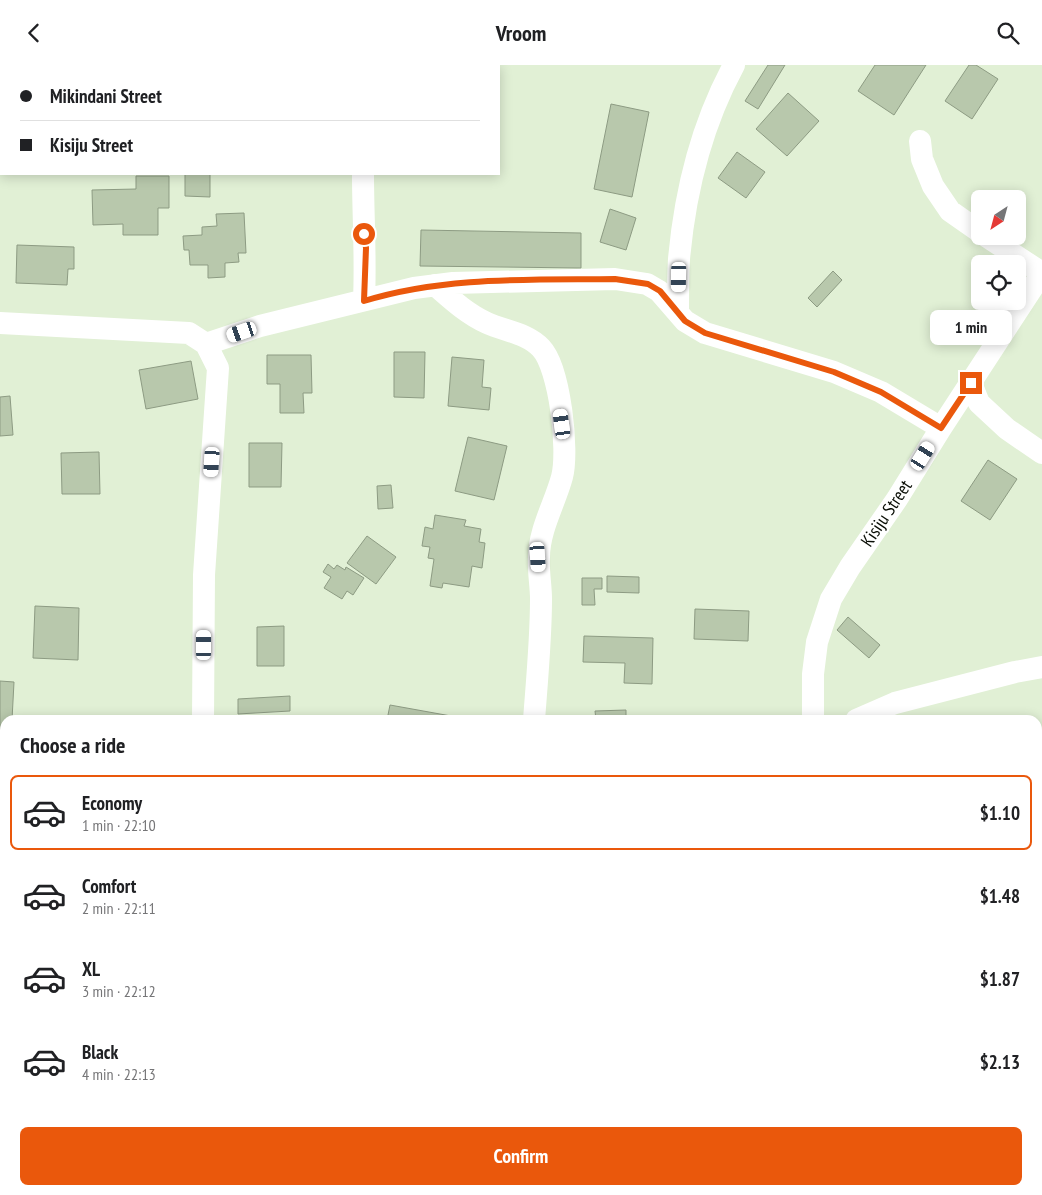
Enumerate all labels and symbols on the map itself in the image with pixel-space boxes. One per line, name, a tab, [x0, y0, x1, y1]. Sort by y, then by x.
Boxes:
north arrow	[971, 190, 1026, 245]
route start	[353, 223, 375, 245]
car	[671, 262, 686, 292]
callout: 1 min	[930, 311, 1012, 345]
car	[225, 320, 258, 344]
route end	[960, 372, 982, 394]
car	[552, 408, 571, 440]
car	[908, 439, 937, 473]
car	[203, 447, 220, 477]
street label: Kisiju Street	[855, 475, 917, 551]
car	[529, 542, 546, 572]
car	[196, 630, 211, 660]

